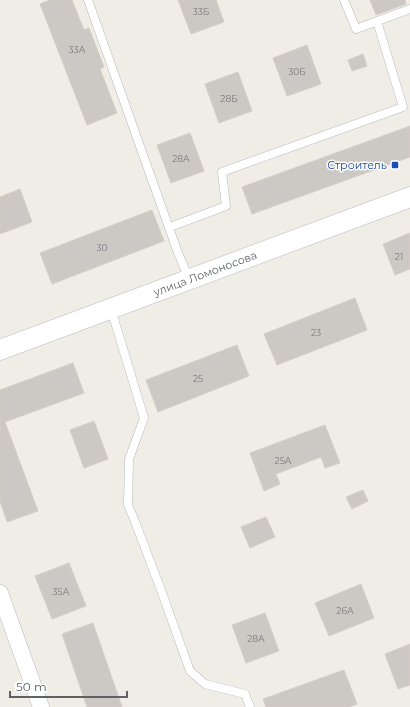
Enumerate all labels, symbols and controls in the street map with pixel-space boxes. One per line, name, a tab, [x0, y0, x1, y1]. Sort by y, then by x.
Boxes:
house number: 33Б	[193, 6, 210, 17]
house number: 33А	[69, 44, 86, 55]
house number: 30Б	[288, 66, 306, 77]
house number: 28Б	[220, 93, 238, 104]
house number: 28А	[172, 153, 190, 164]
place label: Строитель	[327, 158, 387, 172]
marker: Строитель	[390, 160, 400, 170]
house number: 30	[96, 242, 108, 253]
street label: улица Ломоносова	[151, 248, 259, 299]
house number: 21	[395, 251, 403, 262]
house number: 23	[311, 327, 321, 338]
house number: 25	[193, 373, 203, 384]
house number: 25А	[275, 455, 292, 466]
house number: 35А	[53, 586, 70, 597]
house number: 26А	[336, 605, 354, 616]
house number: 28А	[247, 633, 265, 644]
scale bar	[10, 673, 127, 699]
text: 50 m	[16, 679, 47, 694]

